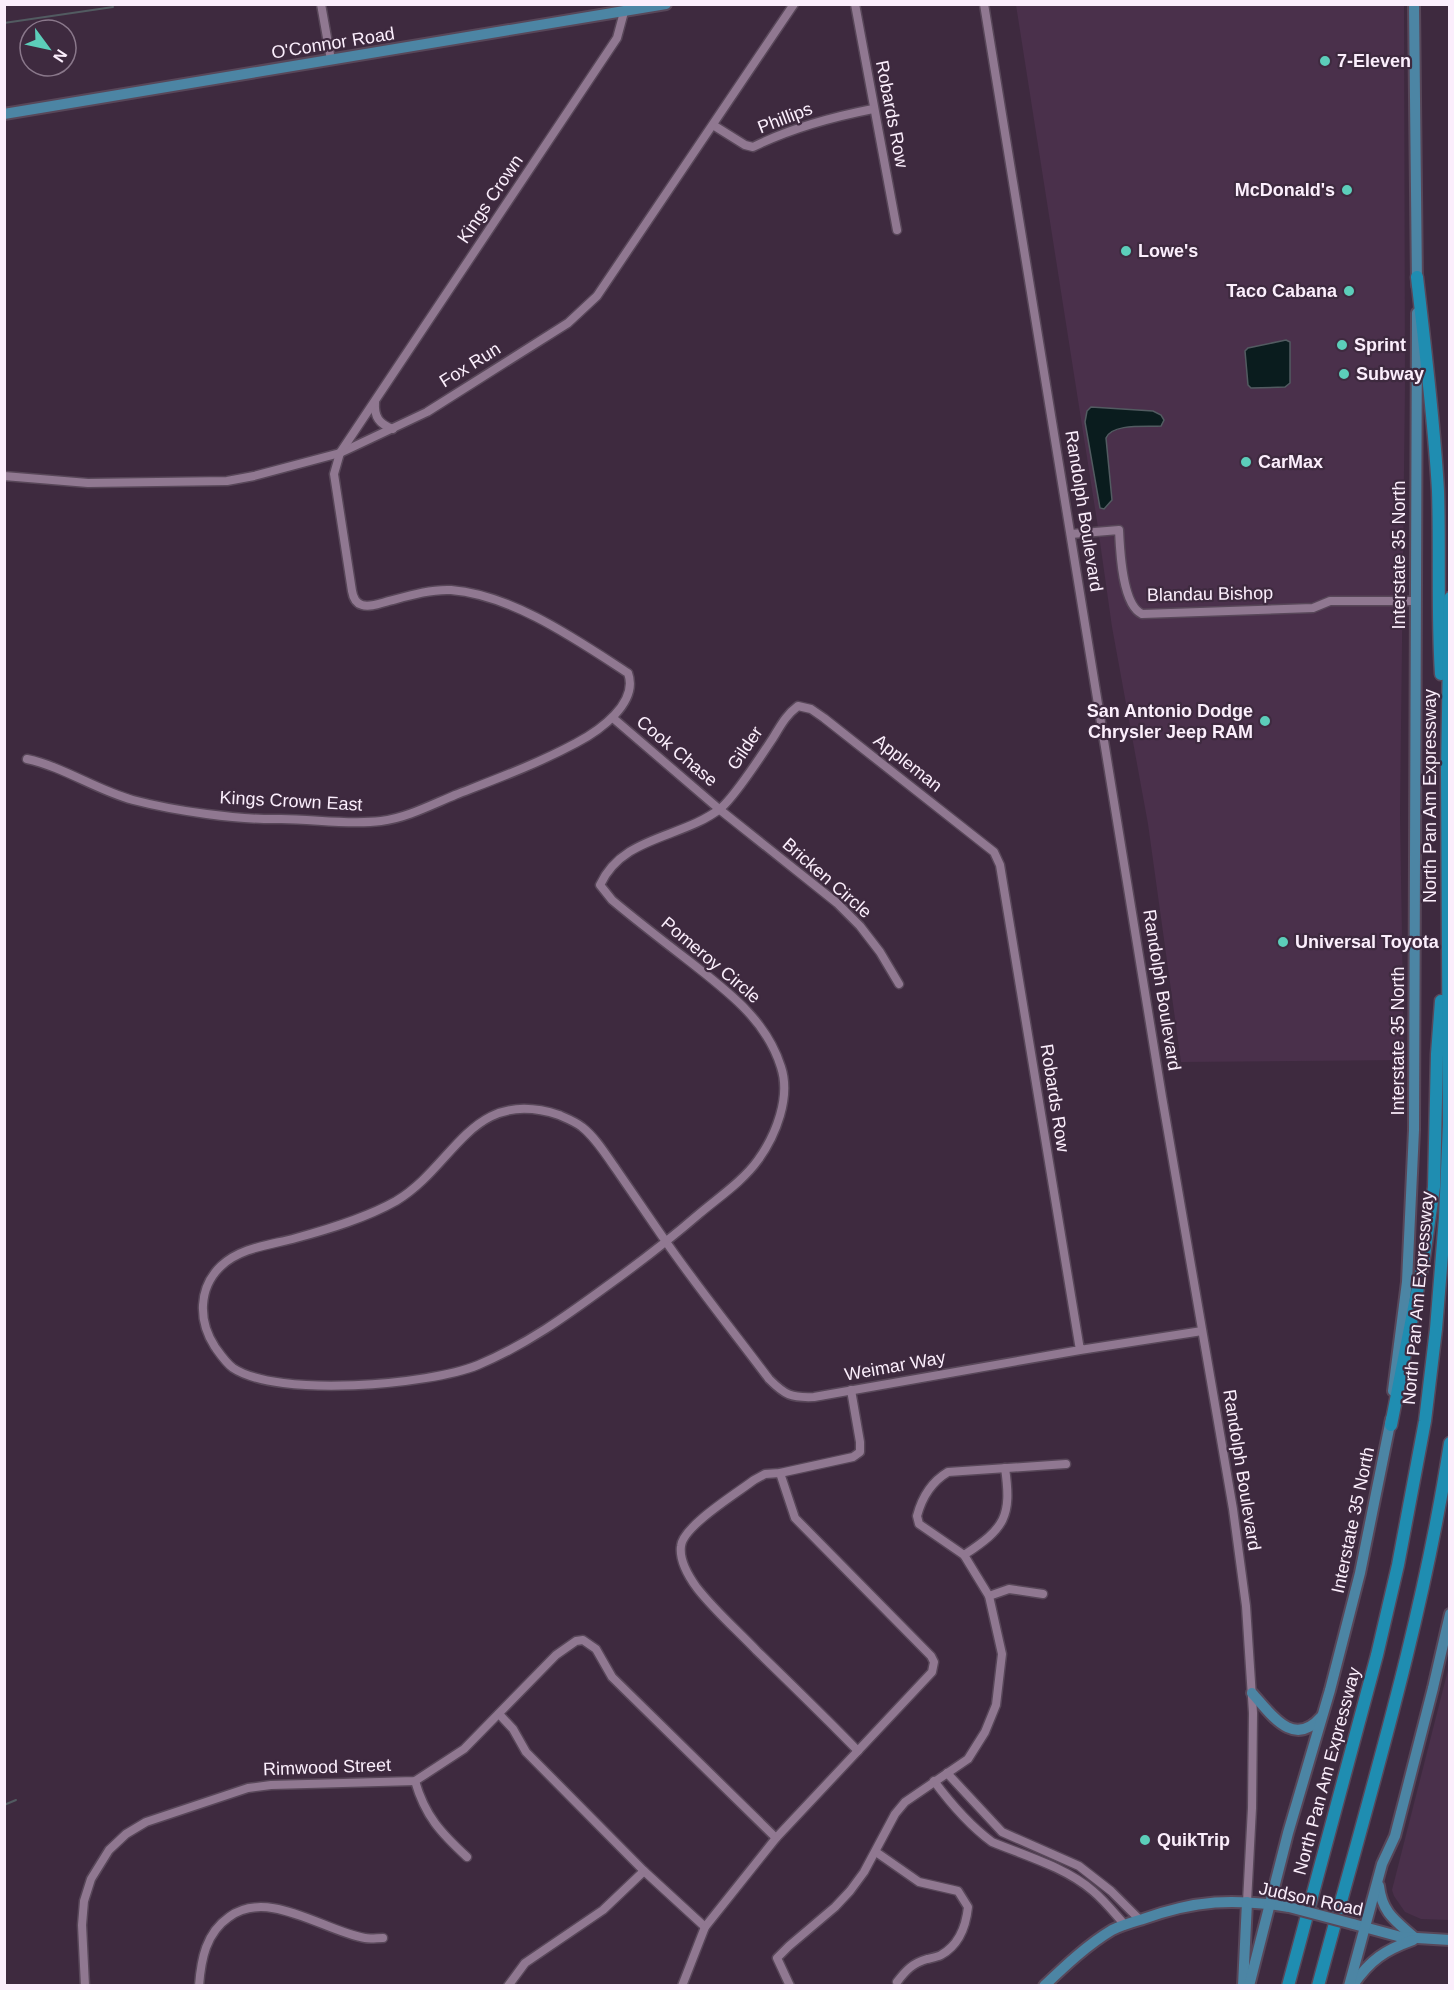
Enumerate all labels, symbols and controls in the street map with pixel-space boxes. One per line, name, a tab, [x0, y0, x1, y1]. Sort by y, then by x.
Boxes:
north arrow	[18, 18, 78, 78]
street label: O'Connor Road	[270, 23, 396, 63]
text: N	[50, 46, 70, 65]
place label: 7-Eleven	[1337, 51, 1411, 71]
marker: 7-Eleven	[1318, 54, 1332, 68]
street label: Robards Row	[872, 59, 912, 170]
street label: Phillips	[755, 98, 815, 138]
street label: Kings Crown	[453, 151, 527, 247]
place label: McDonald's	[1235, 180, 1335, 200]
marker: McDonald's	[1340, 183, 1354, 197]
place label: Lowe's	[1138, 241, 1198, 261]
marker: Lowe's	[1119, 244, 1133, 258]
place label: Taco Cabana	[1226, 281, 1338, 301]
marker: Taco Cabana	[1342, 284, 1356, 298]
place label: Sprint	[1354, 335, 1406, 355]
street label: Fox Run	[436, 338, 504, 392]
marker: Sprint	[1335, 338, 1349, 352]
place label: Subway	[1356, 364, 1424, 384]
marker: Subway	[1337, 367, 1351, 381]
street label: Randolph Boulevard	[1061, 429, 1107, 593]
place label: CarMax	[1258, 452, 1323, 472]
marker: CarMax	[1239, 455, 1253, 469]
street label: Interstate 35 North	[1389, 480, 1409, 630]
street label: Blandau Bishop	[1147, 583, 1273, 605]
street label: North Pan Am Expressway	[1420, 689, 1440, 903]
place label: San Antonio Dodge Chrysler Jeep RAM	[1087, 701, 1253, 742]
street label: Cook Chase	[633, 712, 721, 790]
marker: San Antonio Dodge Chrysler Jeep RAM	[1258, 714, 1272, 728]
street label: Gilder	[723, 723, 767, 773]
street label: Appleman	[870, 730, 946, 796]
street label: Kings Crown East	[219, 787, 363, 815]
street label: Bricken Circle	[779, 834, 875, 922]
street label: Randolph Boulevard	[1139, 908, 1185, 1072]
street label: Pomeroy Circle	[657, 913, 765, 1007]
place label: Universal Toyota	[1295, 932, 1440, 952]
marker: Universal Toyota	[1276, 935, 1290, 949]
street label: Interstate 35 North	[1388, 966, 1408, 1116]
street label: Robards Row	[1037, 1043, 1074, 1154]
street label: North Pan Am Expressway	[1399, 1190, 1437, 1406]
street label: Weimar Way	[843, 1347, 947, 1385]
street label: Randolph Boulevard	[1219, 1388, 1265, 1552]
street label: Interstate 35 North	[1328, 1445, 1378, 1595]
street label: North Pan Am Expressway	[1290, 1665, 1364, 1877]
street label: Rimwood Street	[263, 1755, 391, 1779]
place label: QuikTrip	[1157, 1830, 1230, 1850]
marker: QuikTrip	[1138, 1833, 1152, 1847]
street label: Judson Road	[1257, 1878, 1365, 1920]

